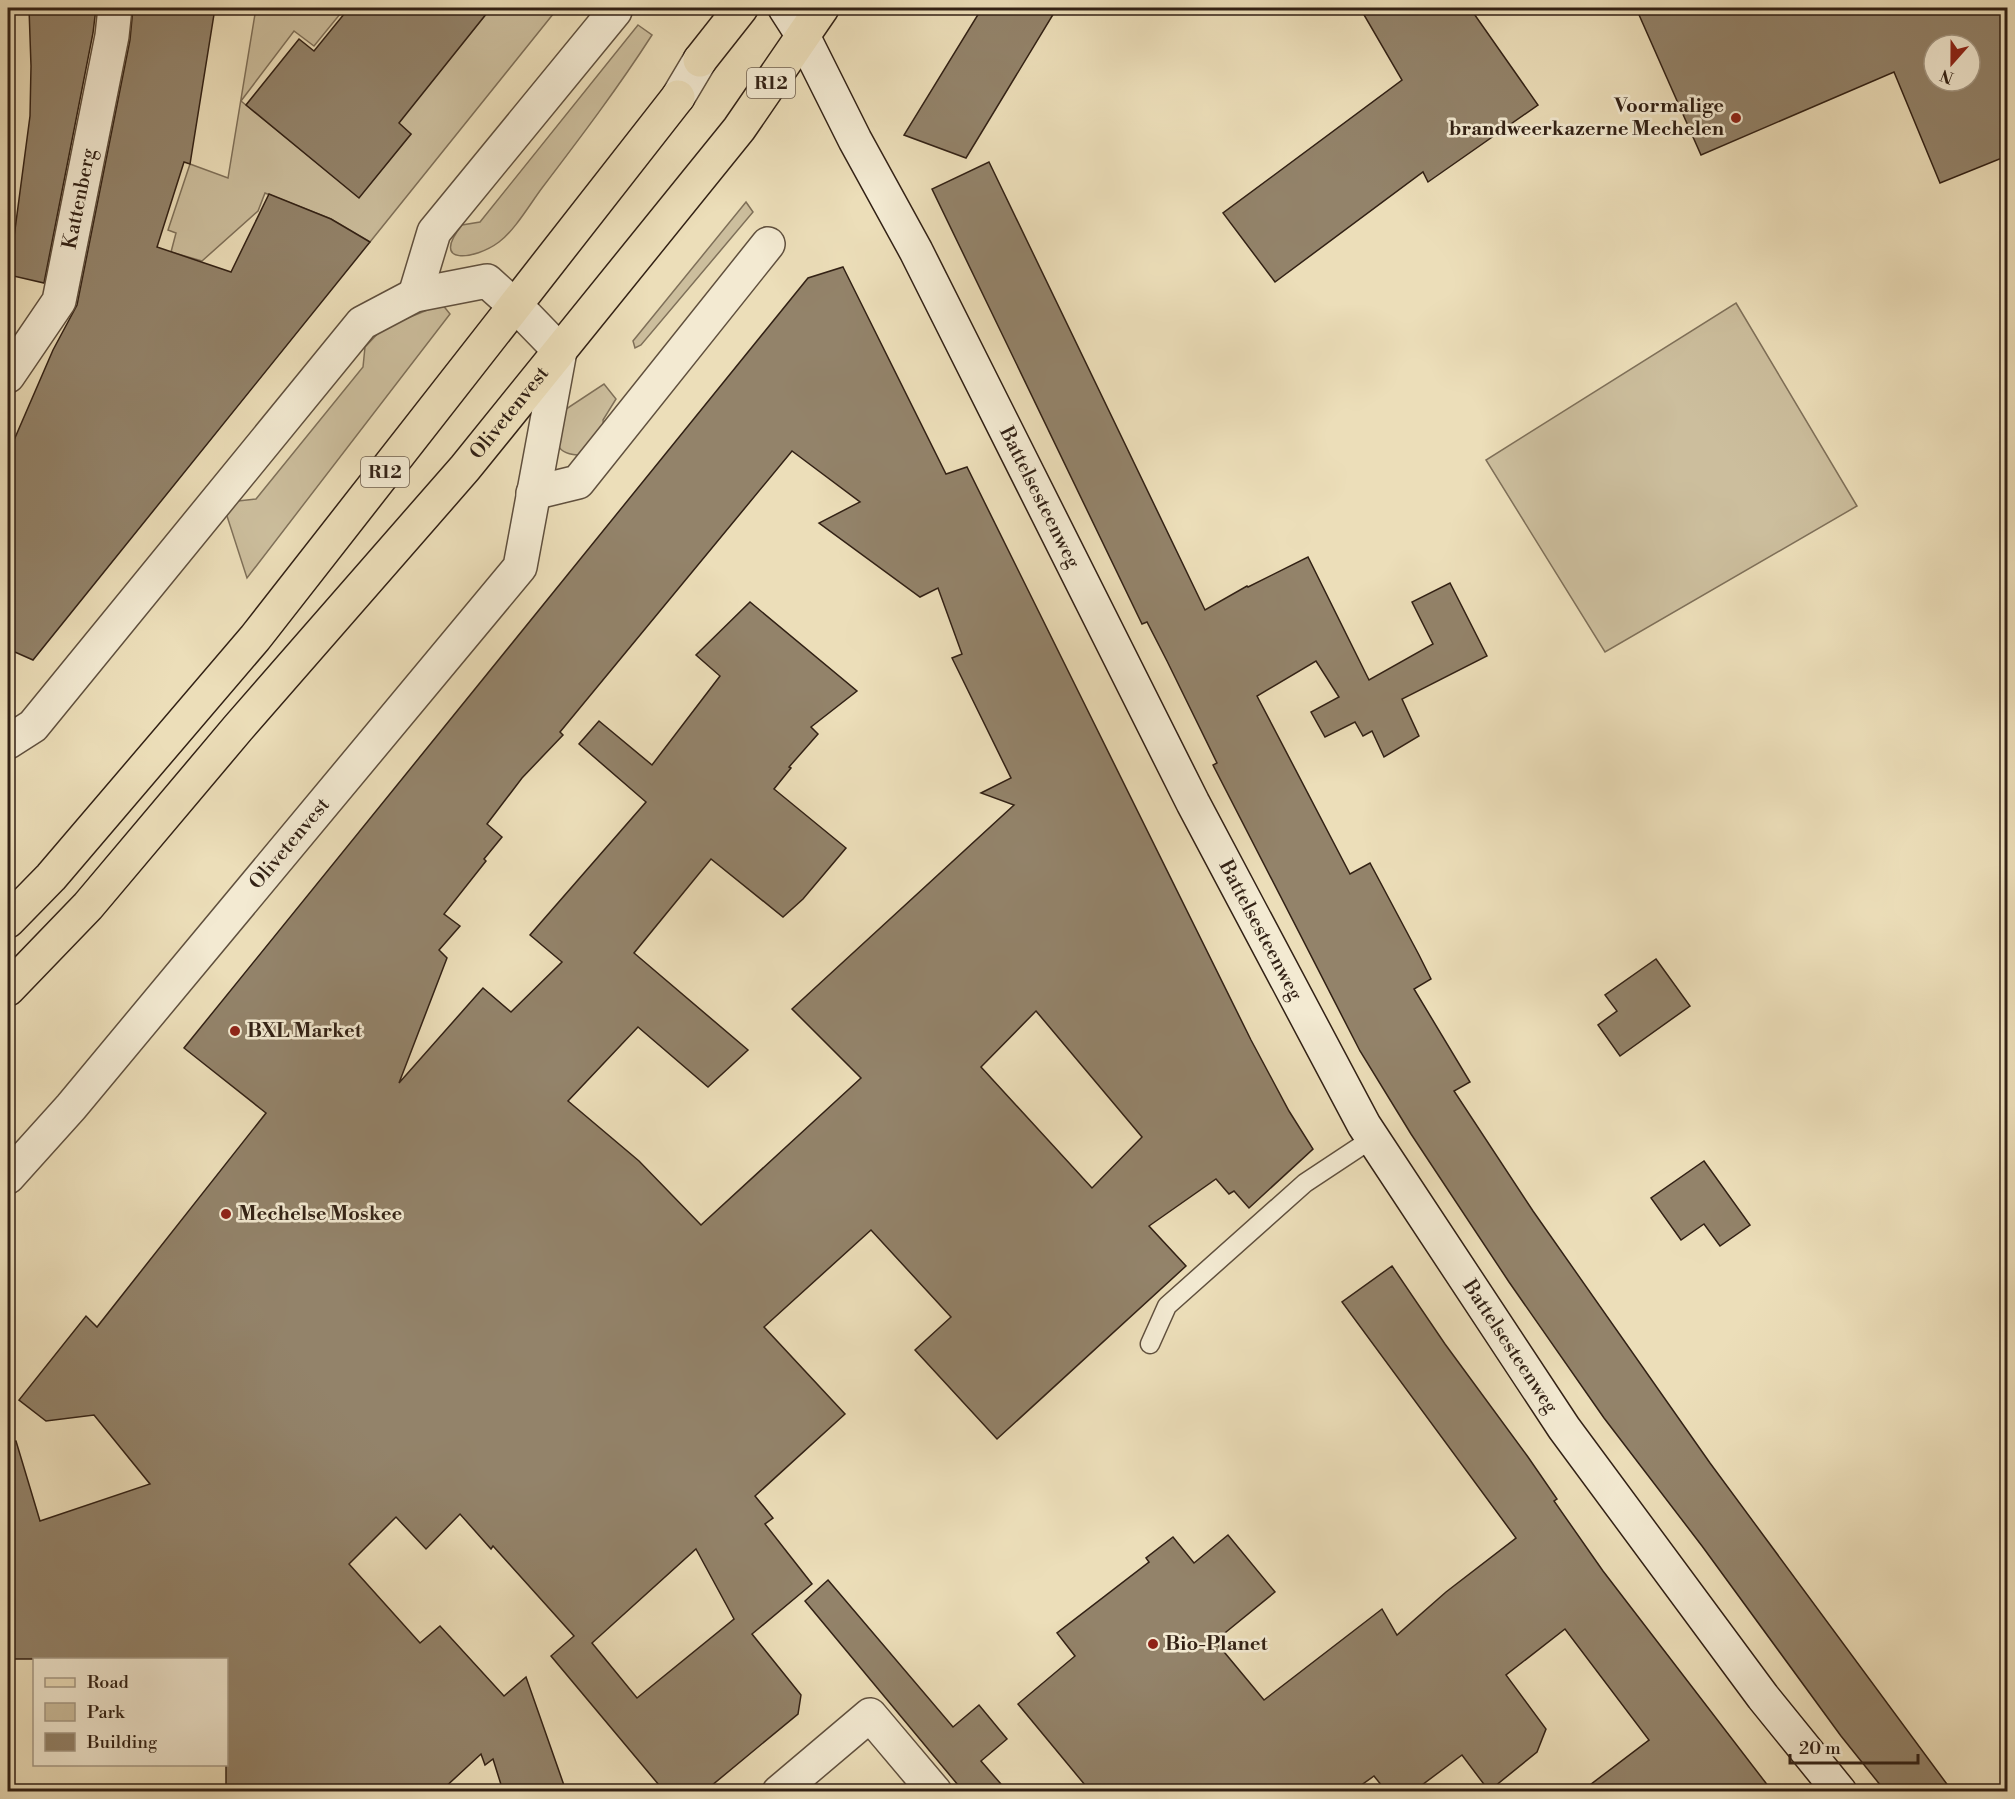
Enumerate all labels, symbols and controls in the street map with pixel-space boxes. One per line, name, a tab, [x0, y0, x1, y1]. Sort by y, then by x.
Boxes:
north arrow	[1922, 33, 1982, 93]
text: N	[1937, 64, 1956, 88]
road number: R12	[747, 68, 795, 98]
place label: Voormalige brandweerkazerne Mechelen	[1449, 94, 1725, 142]
marker: Voormalige brandweerkazerne Mechelen	[1729, 111, 1743, 125]
street label: Kattenberg	[57, 146, 102, 251]
street label: Olivetenvest	[464, 361, 555, 465]
street label: Battelsesteenweg	[993, 422, 1086, 573]
road number: R12	[361, 457, 409, 487]
street label: Olivetenvest	[244, 793, 336, 895]
street label: Battelsesteenweg	[1213, 855, 1308, 1005]
place label: BXL Market	[247, 1019, 363, 1044]
marker: BXL Market	[228, 1024, 242, 1038]
place label: Mechelse Moskee	[238, 1202, 402, 1227]
marker: Mechelse Moskee	[219, 1207, 233, 1221]
street label: Battelsesteenweg	[1457, 1274, 1564, 1419]
place label: Bio-Planet	[1165, 1632, 1268, 1657]
marker: Bio-Planet	[1146, 1637, 1160, 1651]
legend	[33, 1658, 228, 1766]
text: Road	[87, 1671, 130, 1694]
text: Park	[87, 1701, 126, 1724]
scale bar	[1790, 1727, 1918, 1765]
text: Building	[86, 1731, 158, 1754]
text: 20 m	[1799, 1737, 1841, 1760]

